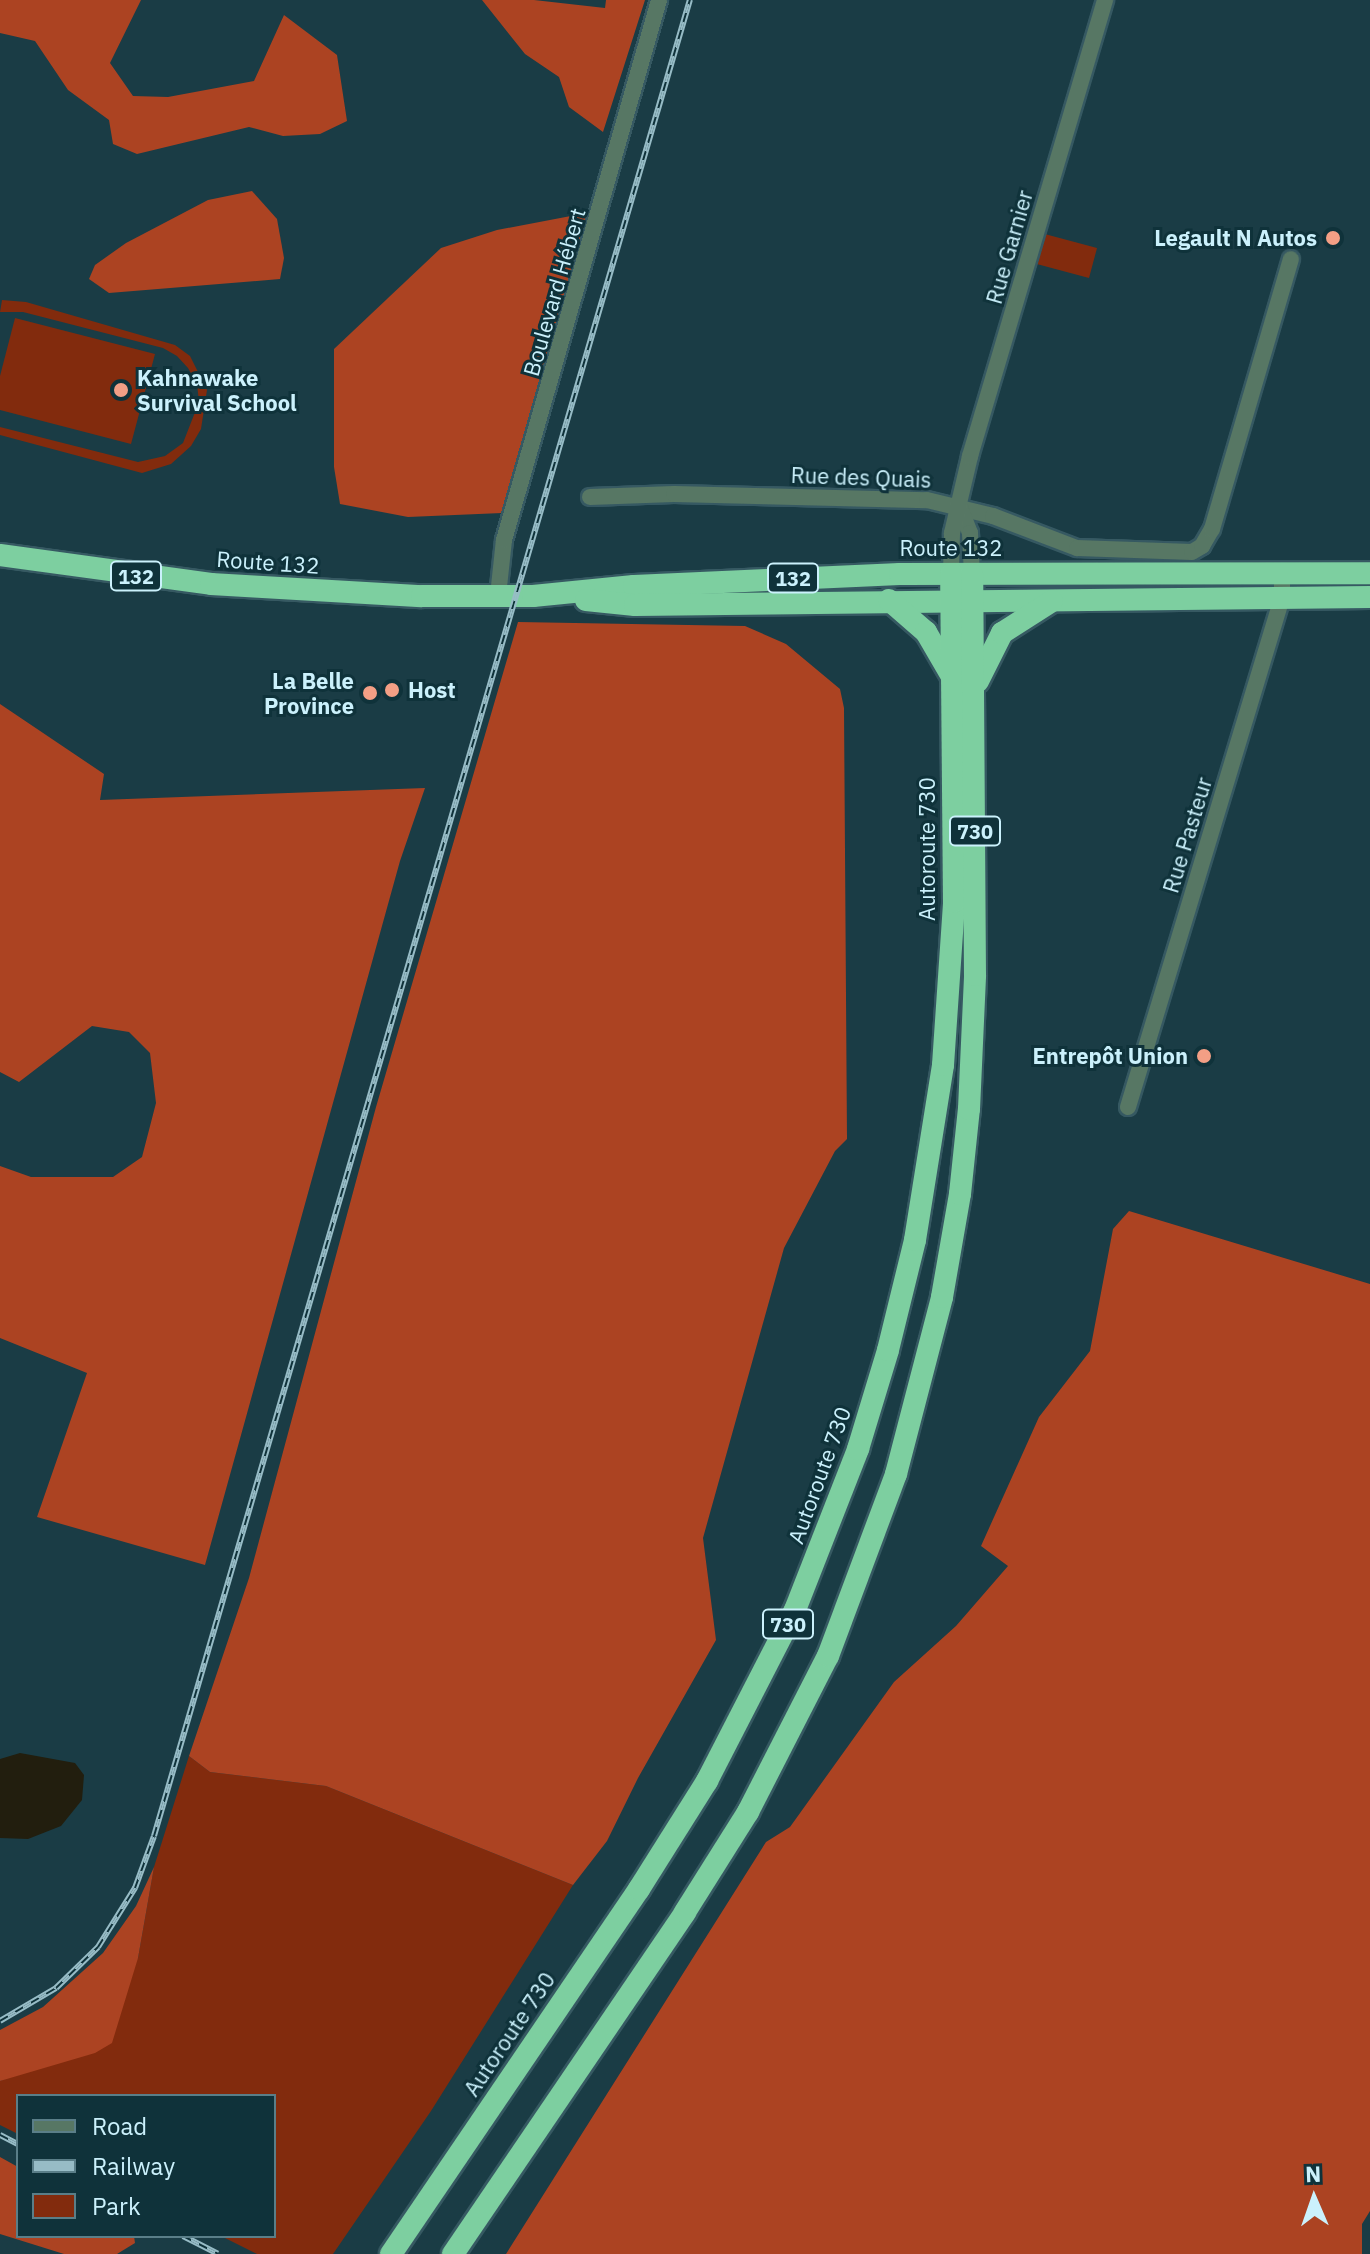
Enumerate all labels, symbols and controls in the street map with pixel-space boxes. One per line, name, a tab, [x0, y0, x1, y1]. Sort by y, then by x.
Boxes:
street label: Rue Garnier	[980, 187, 1038, 307]
street label: Boulevard Hébert	[517, 205, 591, 379]
place label: Legault N Autos	[1154, 225, 1317, 251]
marker: Legault N Autos	[1324, 229, 1342, 247]
place label: Kahnawake Survival School	[137, 364, 297, 416]
marker: Kahnawake Survival School	[112, 381, 130, 399]
street label: Rue des Quais	[790, 461, 932, 493]
street label: Route 132	[899, 535, 1003, 561]
street label: Route 132	[216, 545, 320, 579]
road number: 132	[110, 560, 162, 592]
road number: 132	[767, 562, 819, 594]
place label: La Belle Province	[264, 667, 354, 718]
place label: Host	[408, 677, 456, 703]
marker: Host	[383, 681, 401, 699]
marker: La Belle Province	[361, 684, 379, 702]
street label: Rue Pasteur	[1157, 774, 1217, 896]
street label: Autoroute 730	[914, 777, 940, 921]
road number: 730	[949, 815, 1001, 847]
place label: Entrepôt Union	[1033, 1043, 1188, 1069]
marker: Entrepôt Union	[1195, 1047, 1213, 1065]
street label: Autoroute 730	[782, 1403, 856, 1547]
road number: 730	[762, 1608, 814, 1640]
street label: Autoroute 730	[458, 1967, 560, 2101]
legend	[16, 2094, 276, 2238]
text: Road	[92, 2110, 147, 2142]
text: Railway	[92, 2150, 175, 2182]
north arrow	[1274, 2158, 1354, 2238]
text: N	[1305, 2159, 1322, 2188]
text: Park	[92, 2190, 141, 2222]

